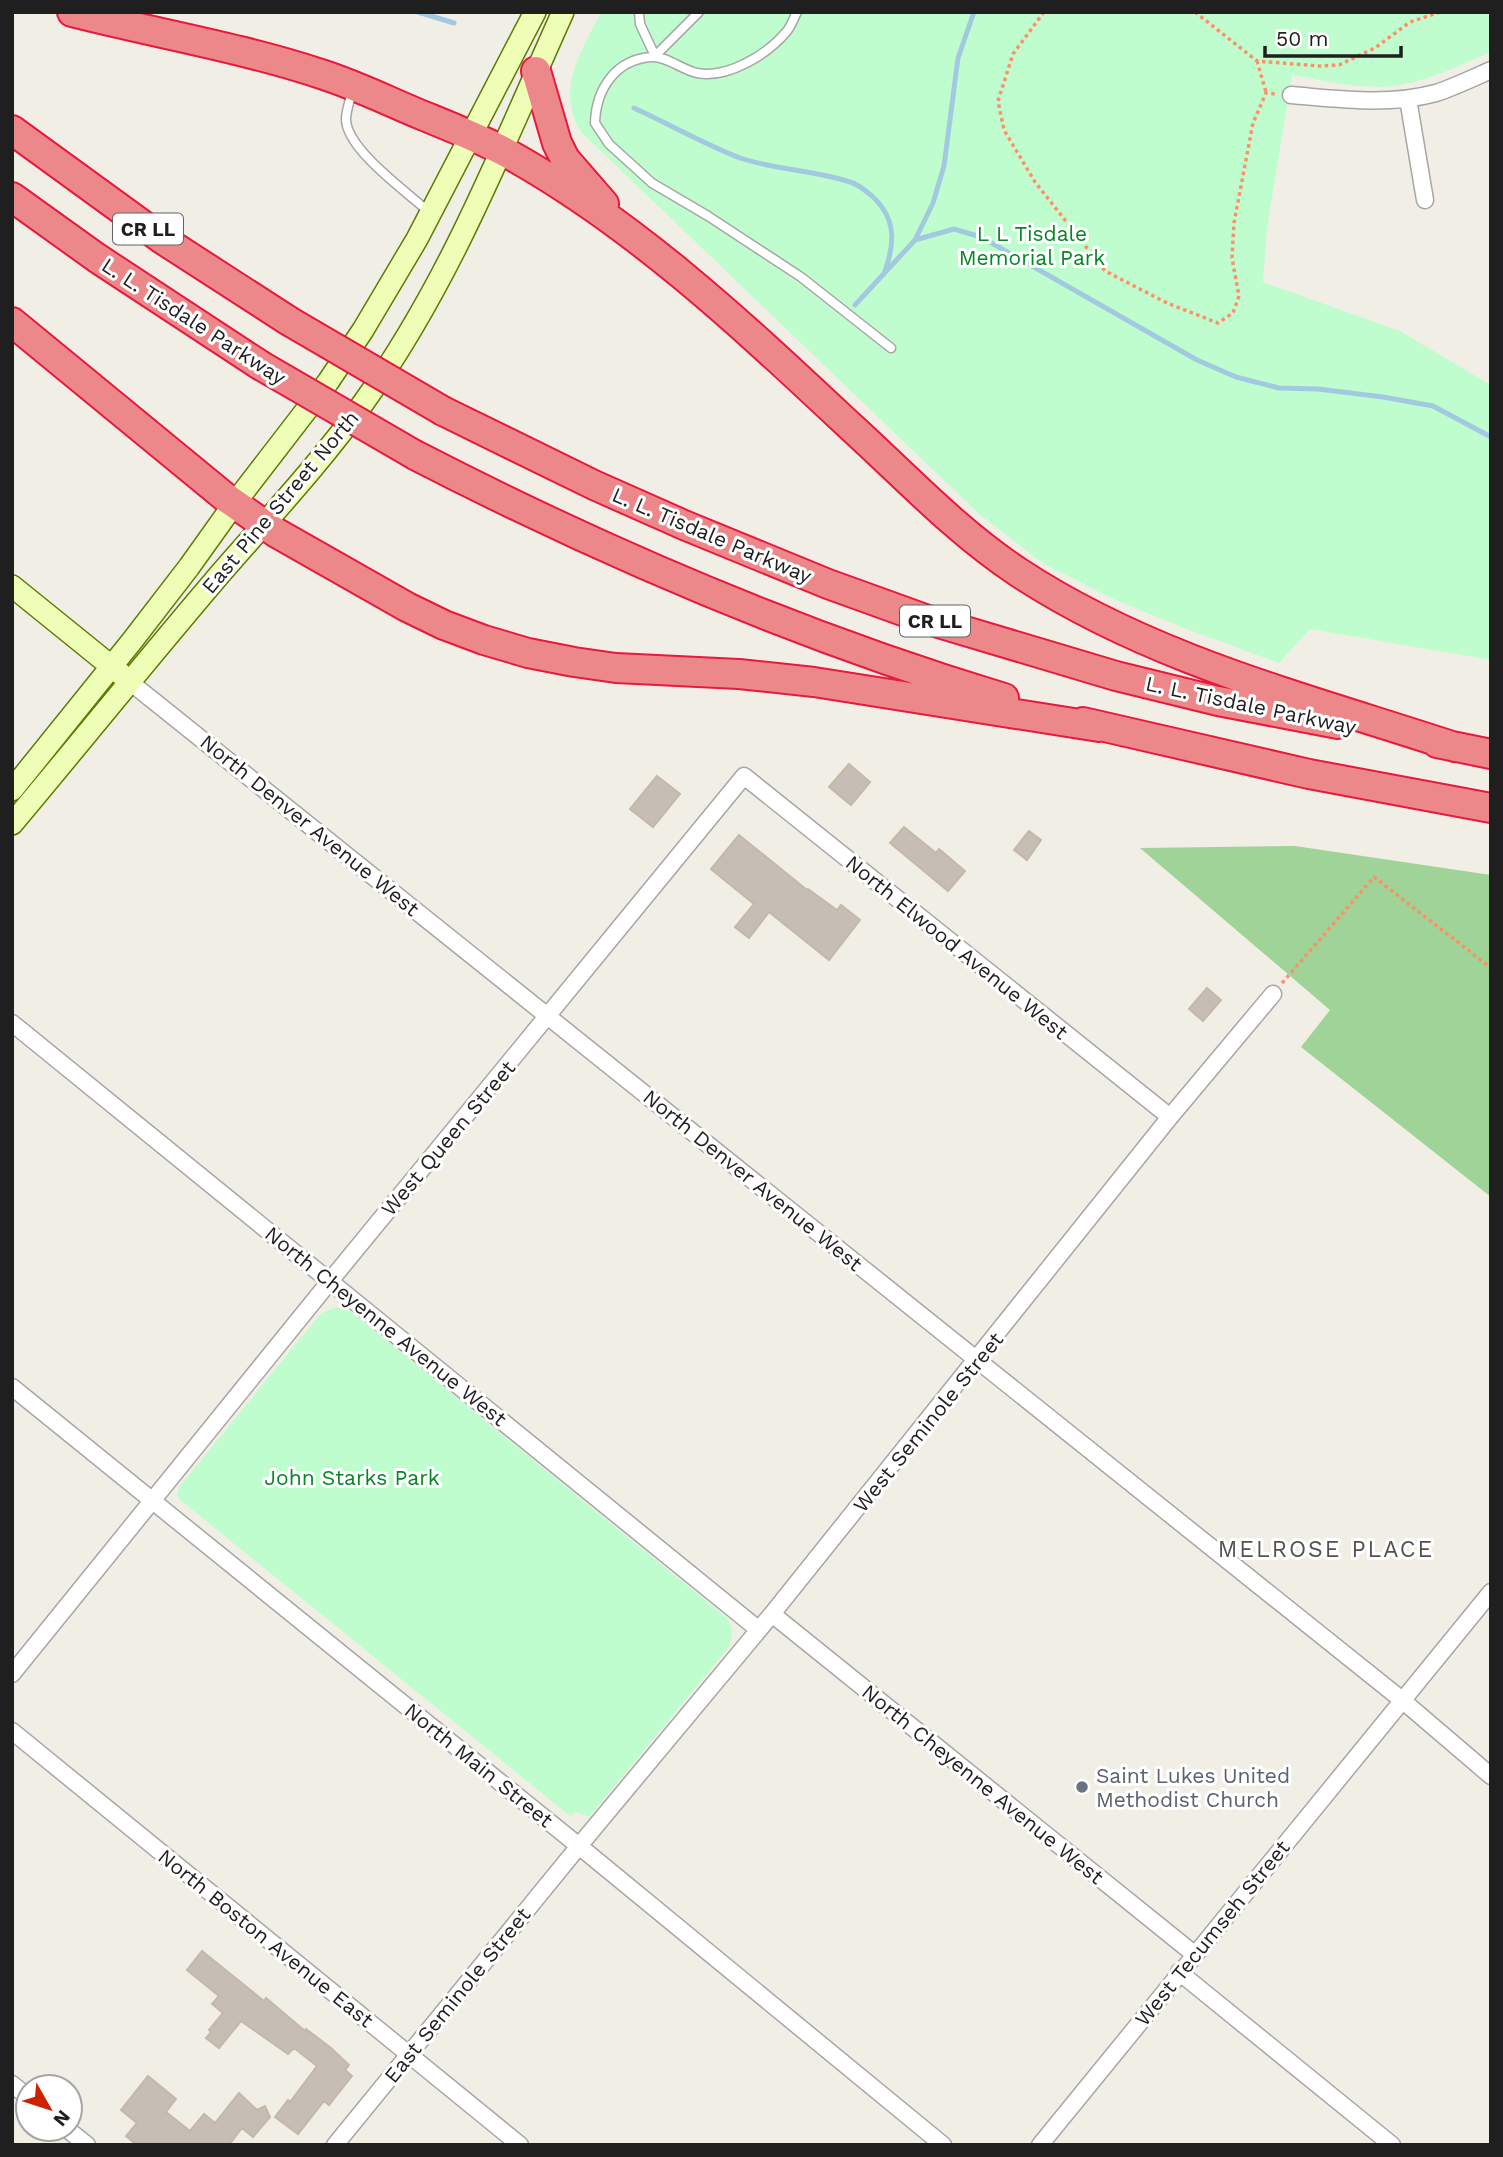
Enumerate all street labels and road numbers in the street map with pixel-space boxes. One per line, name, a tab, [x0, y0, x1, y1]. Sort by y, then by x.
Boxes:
road number: CR LL	[113, 214, 183, 244]
street label: L. L. Tisdale Parkway	[97, 252, 291, 390]
street label: East Pine Street North	[196, 406, 364, 598]
street label: L. L. Tisdale Parkway	[608, 482, 816, 588]
road number: CR LL	[900, 606, 970, 636]
street label: L. L. Tisdale Parkway	[1144, 670, 1359, 740]
street label: North Denver Avenue West	[195, 729, 425, 921]
street label: North Elwood Avenue West	[841, 850, 1073, 1044]
street label: West Queen Street	[376, 1055, 520, 1221]
street label: North Denver Avenue West	[638, 1084, 868, 1276]
street label: North Cheyenne Avenue West	[260, 1221, 512, 1431]
street label: West Seminole Street	[848, 1327, 1008, 1517]
street label: North Cheyenne Avenue West	[857, 1679, 1109, 1889]
street label: North Main Street	[400, 1698, 558, 1833]
street label: West Tecumseh Street	[1129, 1835, 1295, 2031]
street label: North Boston Avenue East	[153, 1844, 379, 2033]
street label: East Seminole Street	[379, 1902, 535, 2088]

